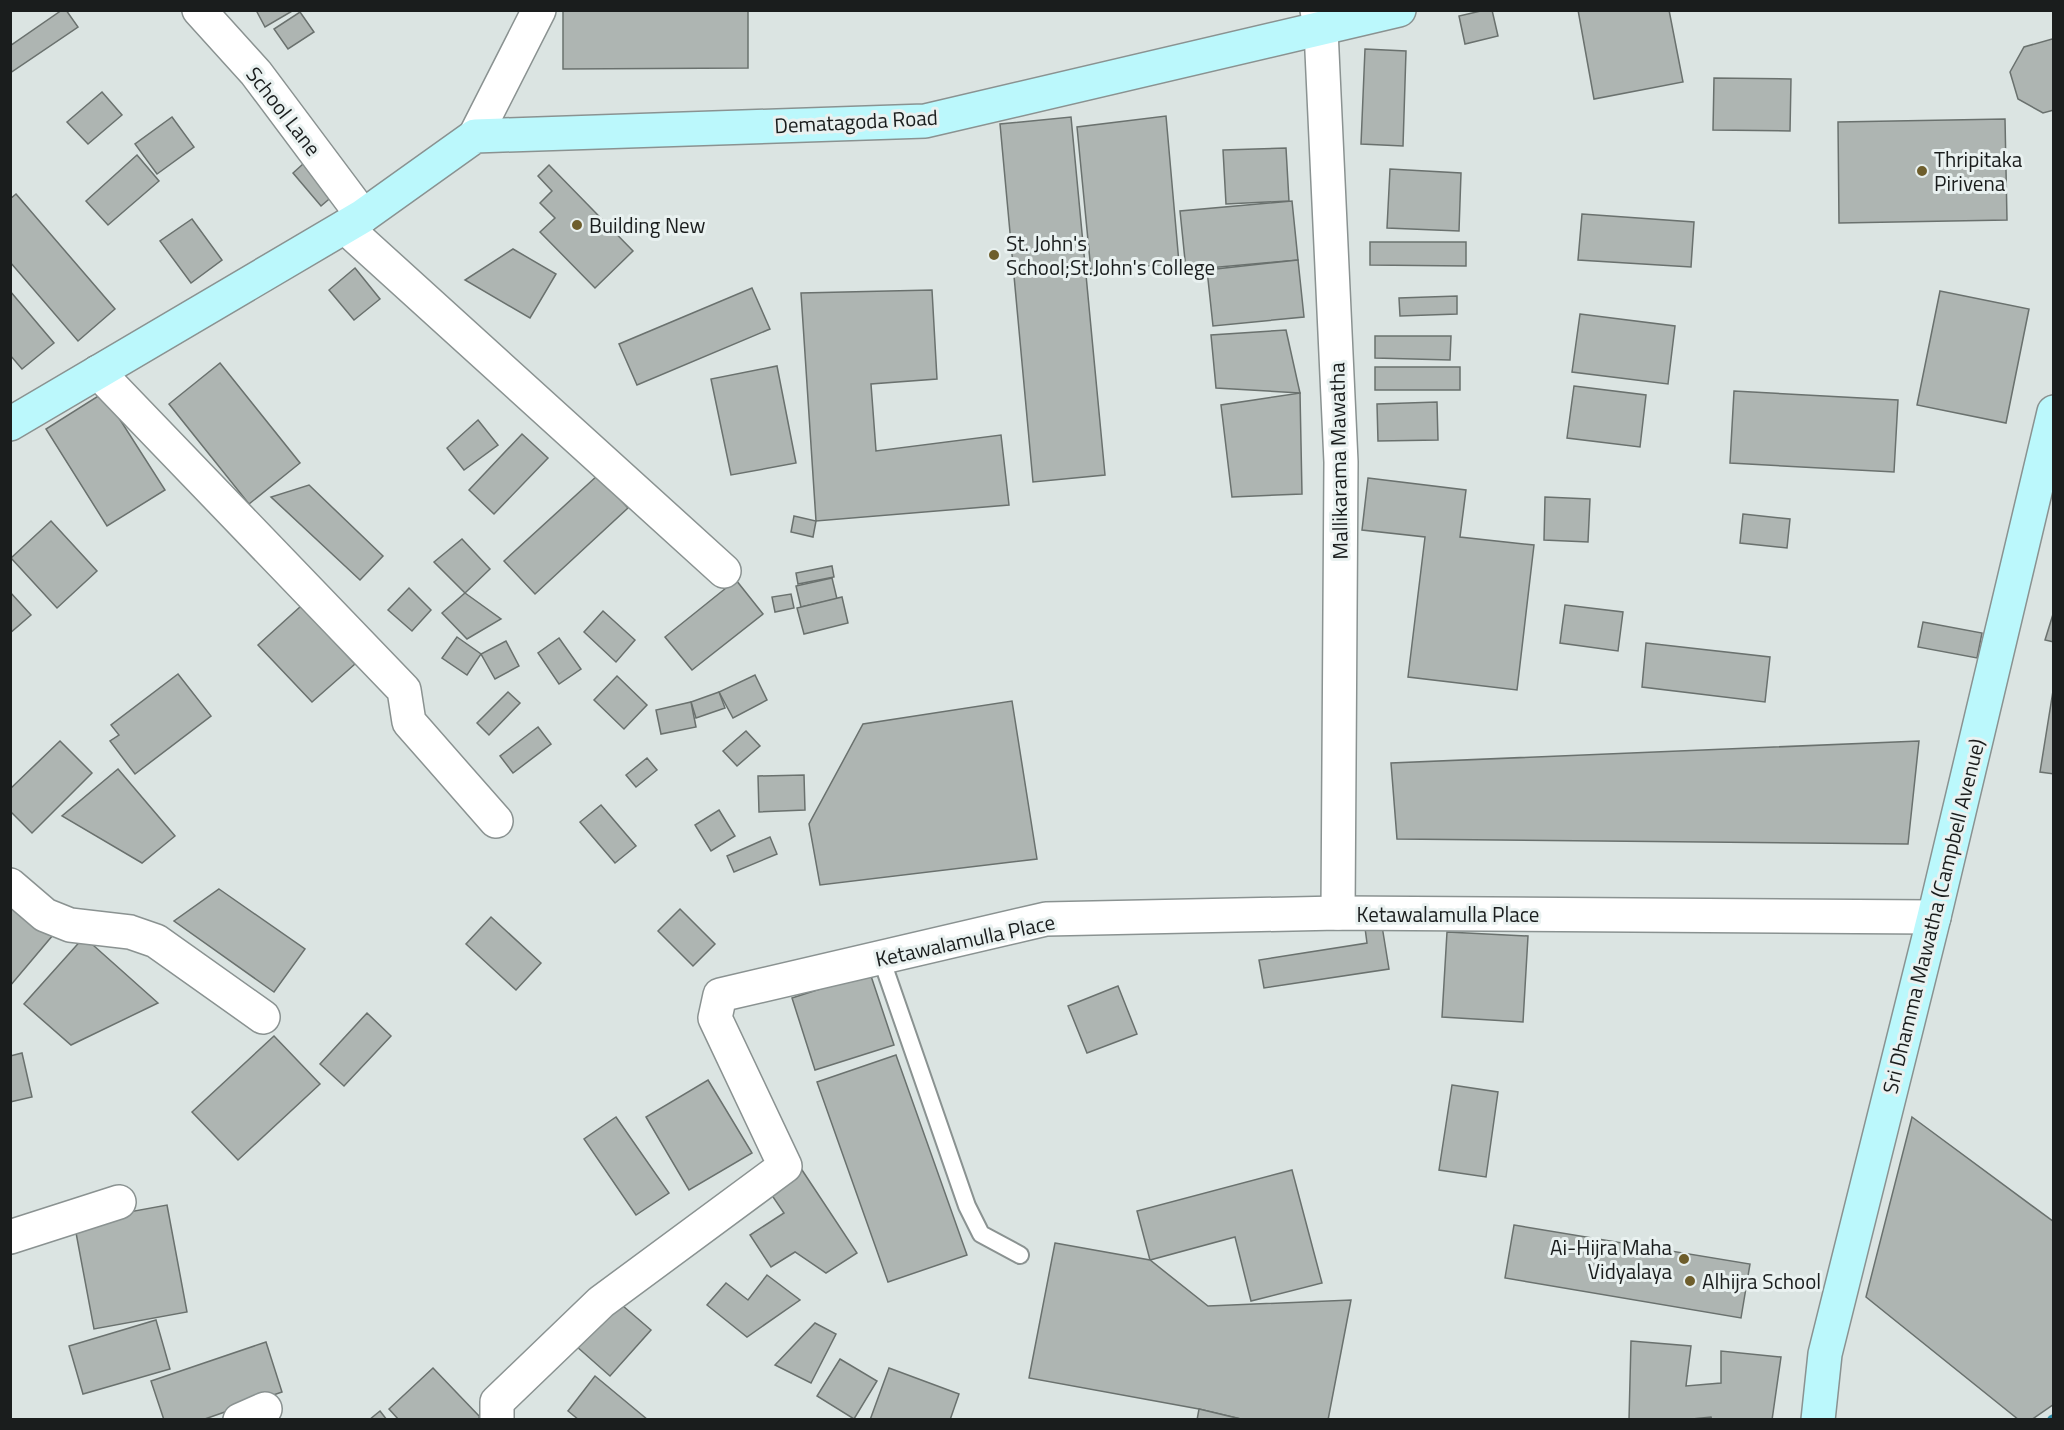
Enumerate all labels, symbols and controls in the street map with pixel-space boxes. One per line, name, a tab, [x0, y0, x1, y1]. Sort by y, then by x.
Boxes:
street label: School Lane	[239, 59, 329, 163]
street label: Dematagoda Road	[773, 101, 939, 141]
place label: Thripitaka Pirivena	[1934, 143, 2023, 199]
marker: Thripitaka Pirivena	[1915, 164, 1929, 178]
place label: Building New	[589, 209, 706, 241]
marker: Building New	[570, 218, 584, 232]
place label: St. John's School;St.John's College	[1006, 227, 1215, 283]
marker: St. John's School;St.John's College	[987, 248, 1001, 262]
street label: Mallikarama Mawatha	[1320, 362, 1356, 560]
street label: Sri Dhamma Mawatha (Campbell Avenue)	[1873, 735, 1993, 1097]
street label: Ketawalamulla Place	[1357, 898, 1539, 930]
street label: Ketawalamulla Place	[872, 905, 1058, 975]
place label: Ai-Hijra Maha Vidyalaya	[1550, 1231, 1672, 1287]
marker: Ai-Hijra Maha Vidyalaya	[1677, 1252, 1691, 1266]
place label: Alhijra School	[1702, 1265, 1821, 1297]
marker: Alhijra School	[1683, 1274, 1697, 1288]

